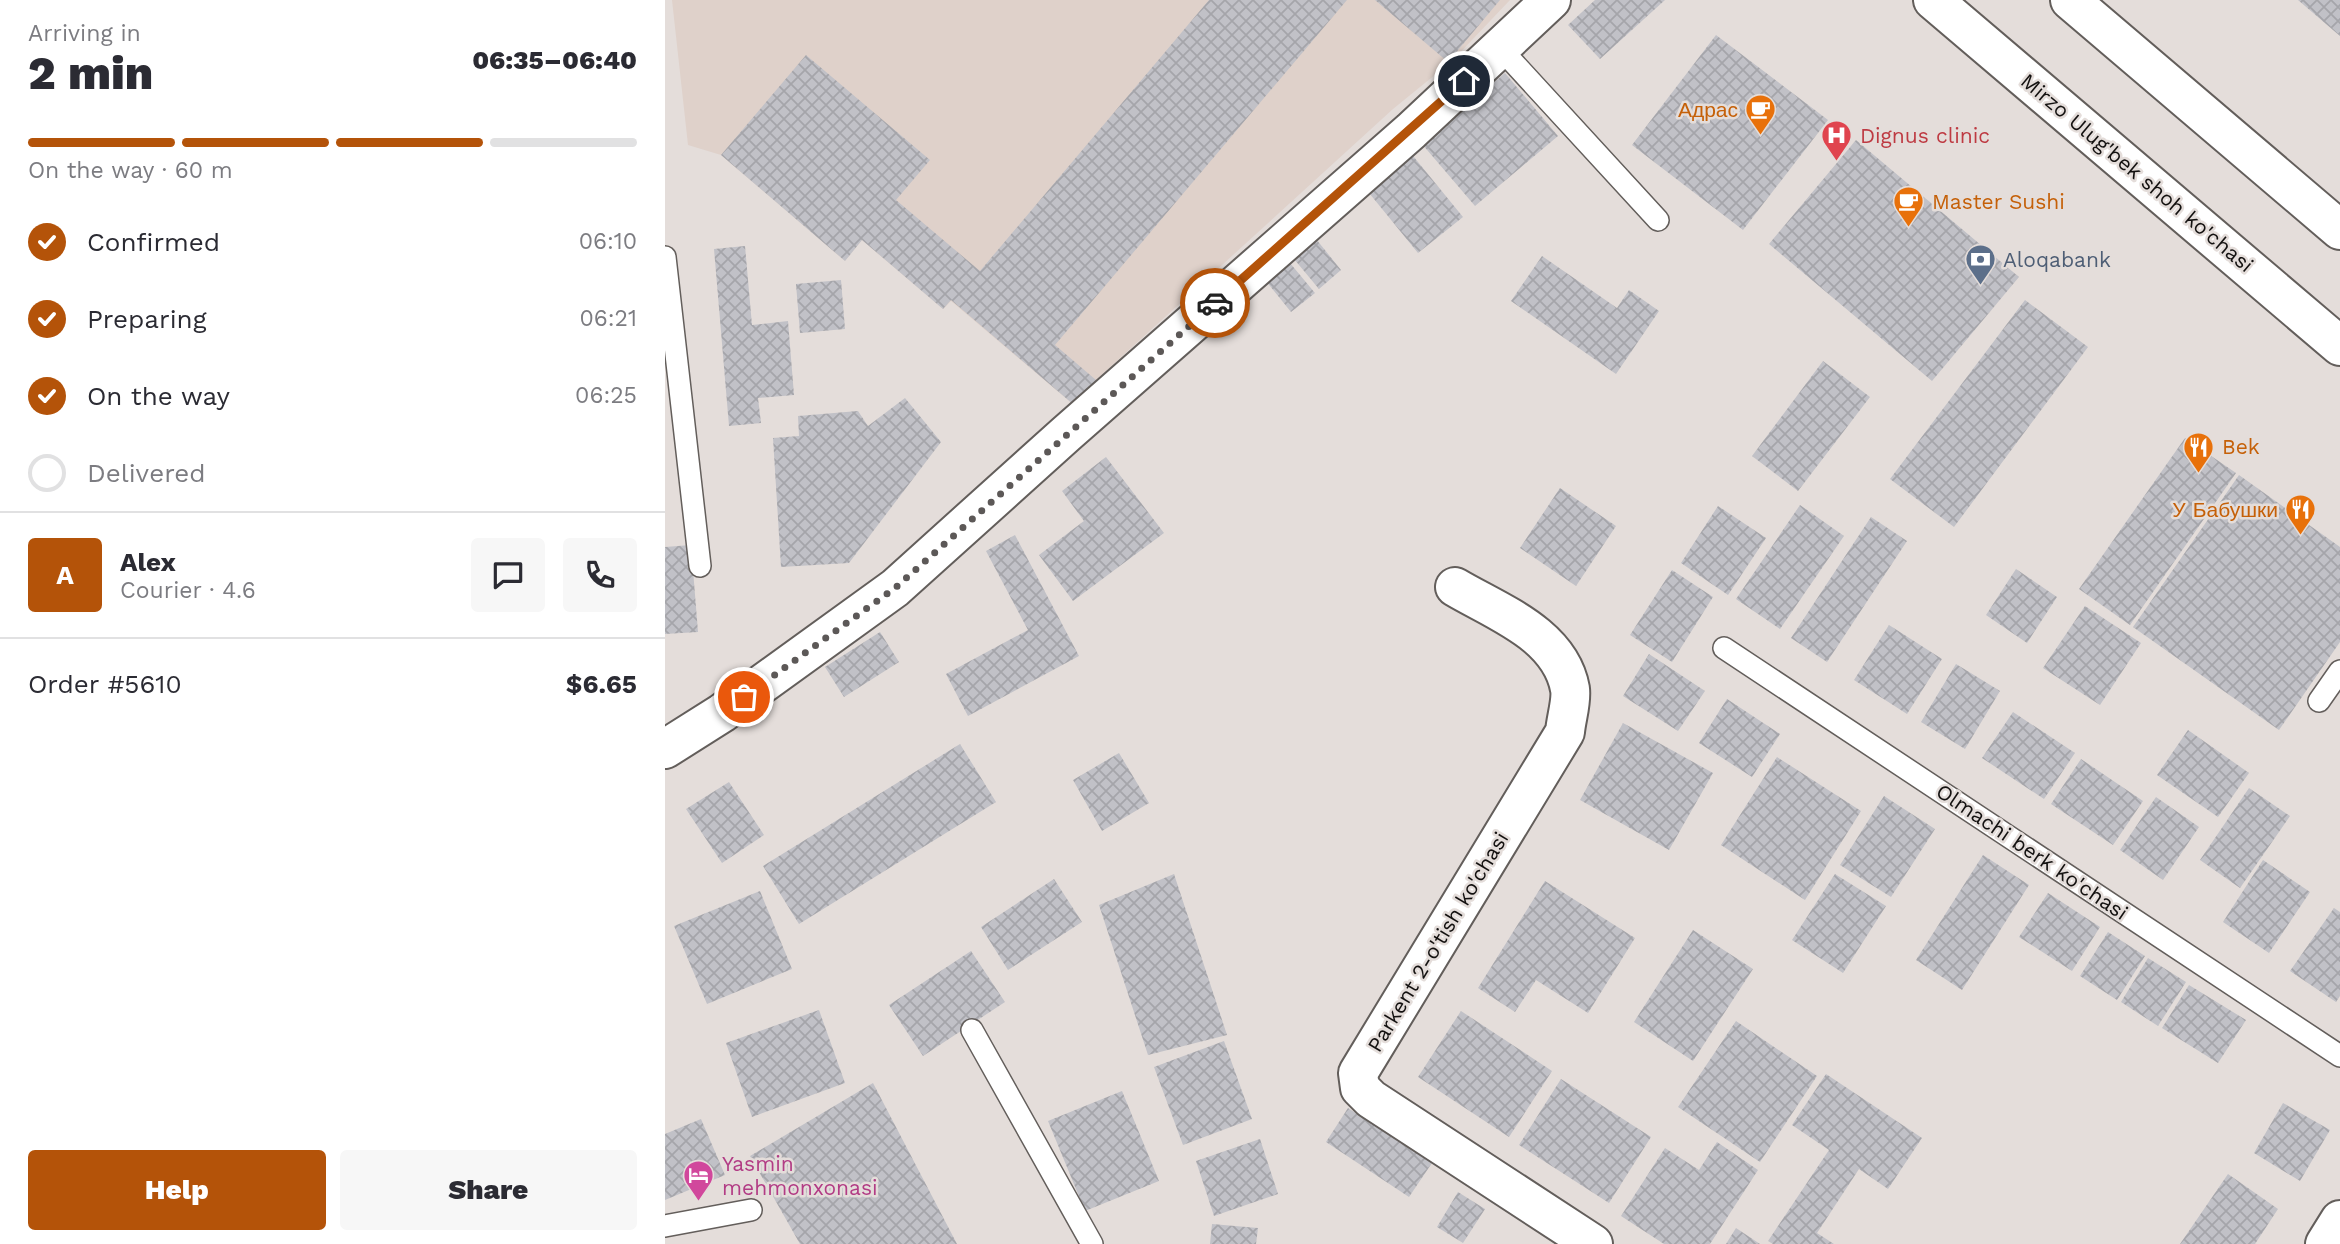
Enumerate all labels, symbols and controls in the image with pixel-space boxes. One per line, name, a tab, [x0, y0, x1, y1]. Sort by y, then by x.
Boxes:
text: Arriving in	[28, 20, 141, 47]
text: 06:35–06:40	[472, 45, 637, 75]
text: 2 min	[28, 46, 153, 100]
pin	[1434, 51, 1494, 111]
icon: home	[1445, 62, 1483, 100]
street label: Mirzo Ulug'bek shoh ko'chasi	[2016, 68, 2259, 277]
cafe icon: Адрас	[1744, 93, 1778, 137]
place label: Адрас	[1678, 97, 1738, 122]
hospital icon: Dignus clinic	[1820, 119, 1854, 163]
place label: Dignus clinic	[1860, 123, 1990, 148]
text: On the way · 60 m	[28, 157, 233, 184]
cafe icon: Master Sushi	[1892, 185, 1926, 229]
place label: Master Sushi	[1932, 189, 2065, 214]
icon: check	[28, 223, 66, 261]
text: Confirmed	[87, 227, 220, 257]
text: 06:10	[579, 228, 637, 255]
bank icon: Aloqabank	[1963, 243, 1997, 287]
place label: Aloqabank	[2003, 247, 2111, 272]
courier	[1180, 268, 1250, 338]
icon: car	[1196, 284, 1234, 322]
icon: check	[28, 300, 66, 338]
text: Preparing	[87, 304, 207, 334]
text: 06:21	[580, 305, 637, 332]
icon: check	[28, 377, 66, 415]
text: On the way	[87, 381, 230, 411]
text: 06:25	[575, 382, 637, 409]
restaurant icon: Bek	[2182, 430, 2216, 474]
place label: Bek	[2222, 434, 2260, 459]
text: Delivered	[87, 458, 206, 488]
restaurant icon: У Бабушки	[2284, 493, 2318, 537]
place label: У Бабушки	[2172, 497, 2278, 522]
button: chat	[471, 538, 545, 612]
button: phone	[563, 538, 637, 612]
text: Alex	[120, 547, 176, 577]
text: A	[56, 560, 74, 590]
text: Courier · 4.6	[120, 577, 256, 604]
pin	[714, 667, 774, 727]
text: Order #5610	[28, 669, 182, 699]
text: $6.65	[566, 669, 637, 699]
icon: bag	[725, 678, 763, 716]
street label: Olmachi berk ko'chasi	[1932, 778, 2133, 925]
street label: Parkent 2-o'tish ko'chasi	[1362, 827, 1513, 1056]
button: Help	[28, 1150, 326, 1230]
button: Share	[340, 1150, 637, 1230]
place label: Yasmin mehmonxonasi	[722, 1151, 878, 1200]
hotel icon: Yasmin mehmonxonasi	[682, 1159, 716, 1203]

